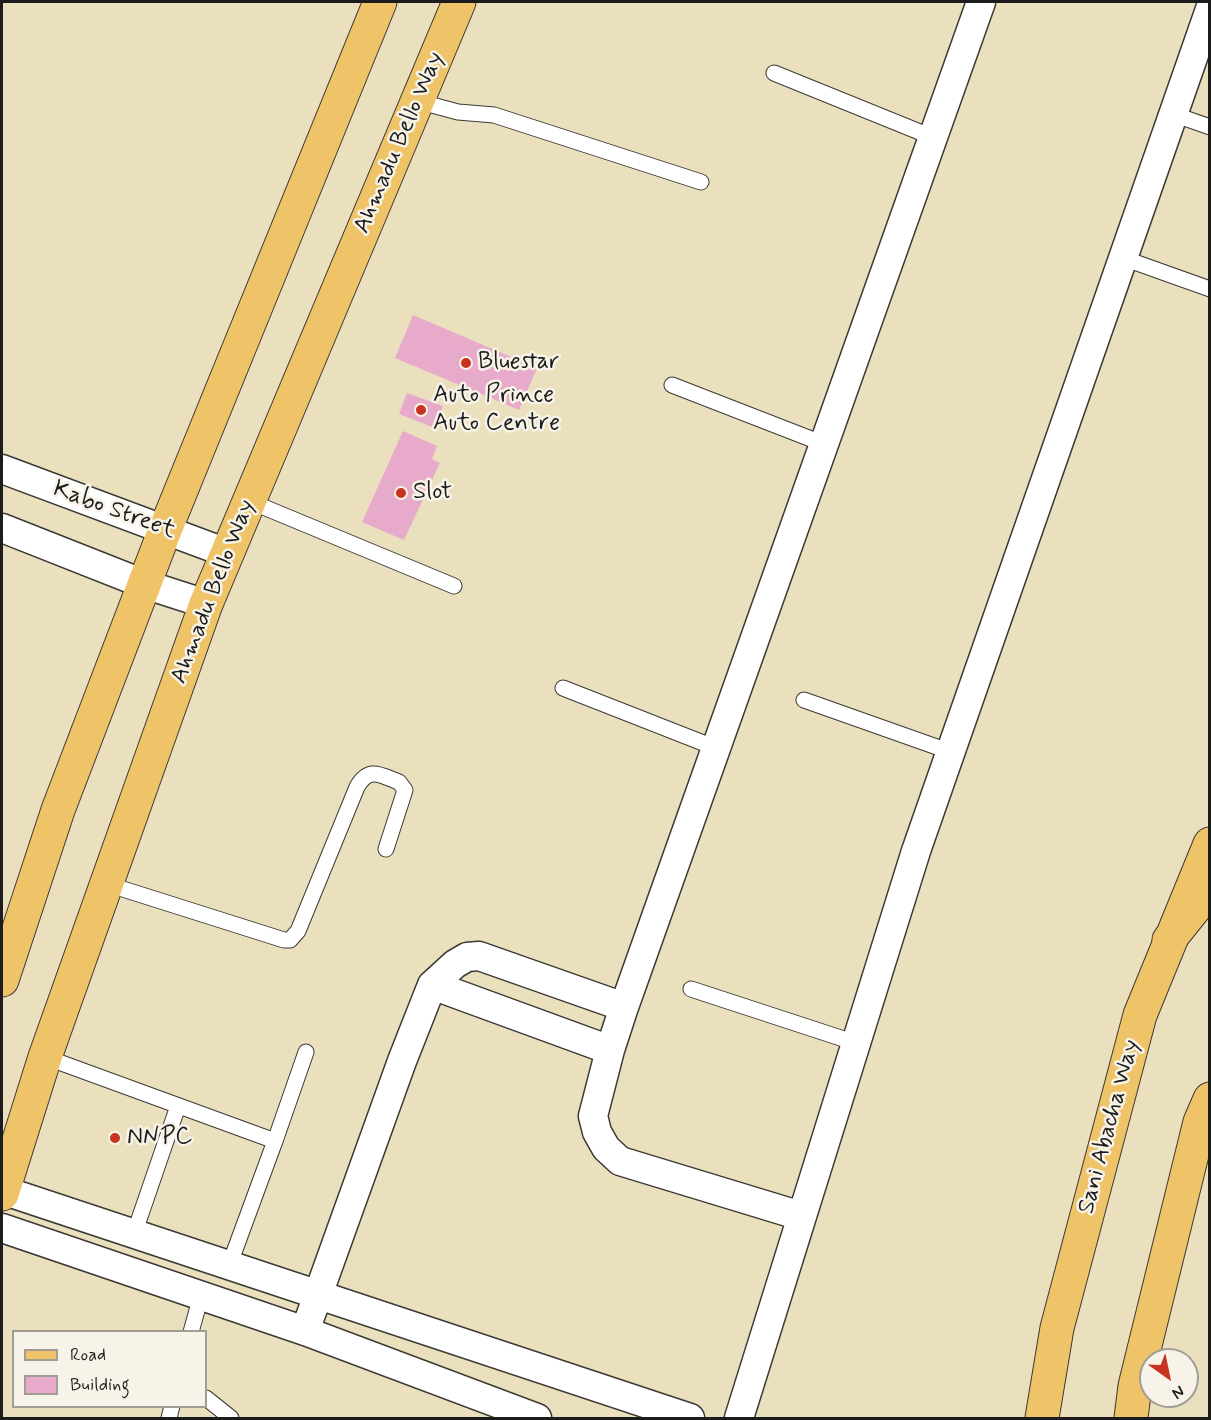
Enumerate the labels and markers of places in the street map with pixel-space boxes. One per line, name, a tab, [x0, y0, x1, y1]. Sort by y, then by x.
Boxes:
place label: Bluestar	[478, 349, 559, 377]
marker: Bluestar	[459, 356, 473, 370]
place label: Auto Prince Auto Centre	[433, 382, 560, 438]
marker: Auto Prince Auto Centre	[414, 403, 428, 417]
place label: Slot	[413, 479, 452, 507]
marker: Slot	[394, 486, 408, 500]
place label: NNPC	[127, 1124, 192, 1152]
marker: NNPC	[108, 1131, 122, 1145]

